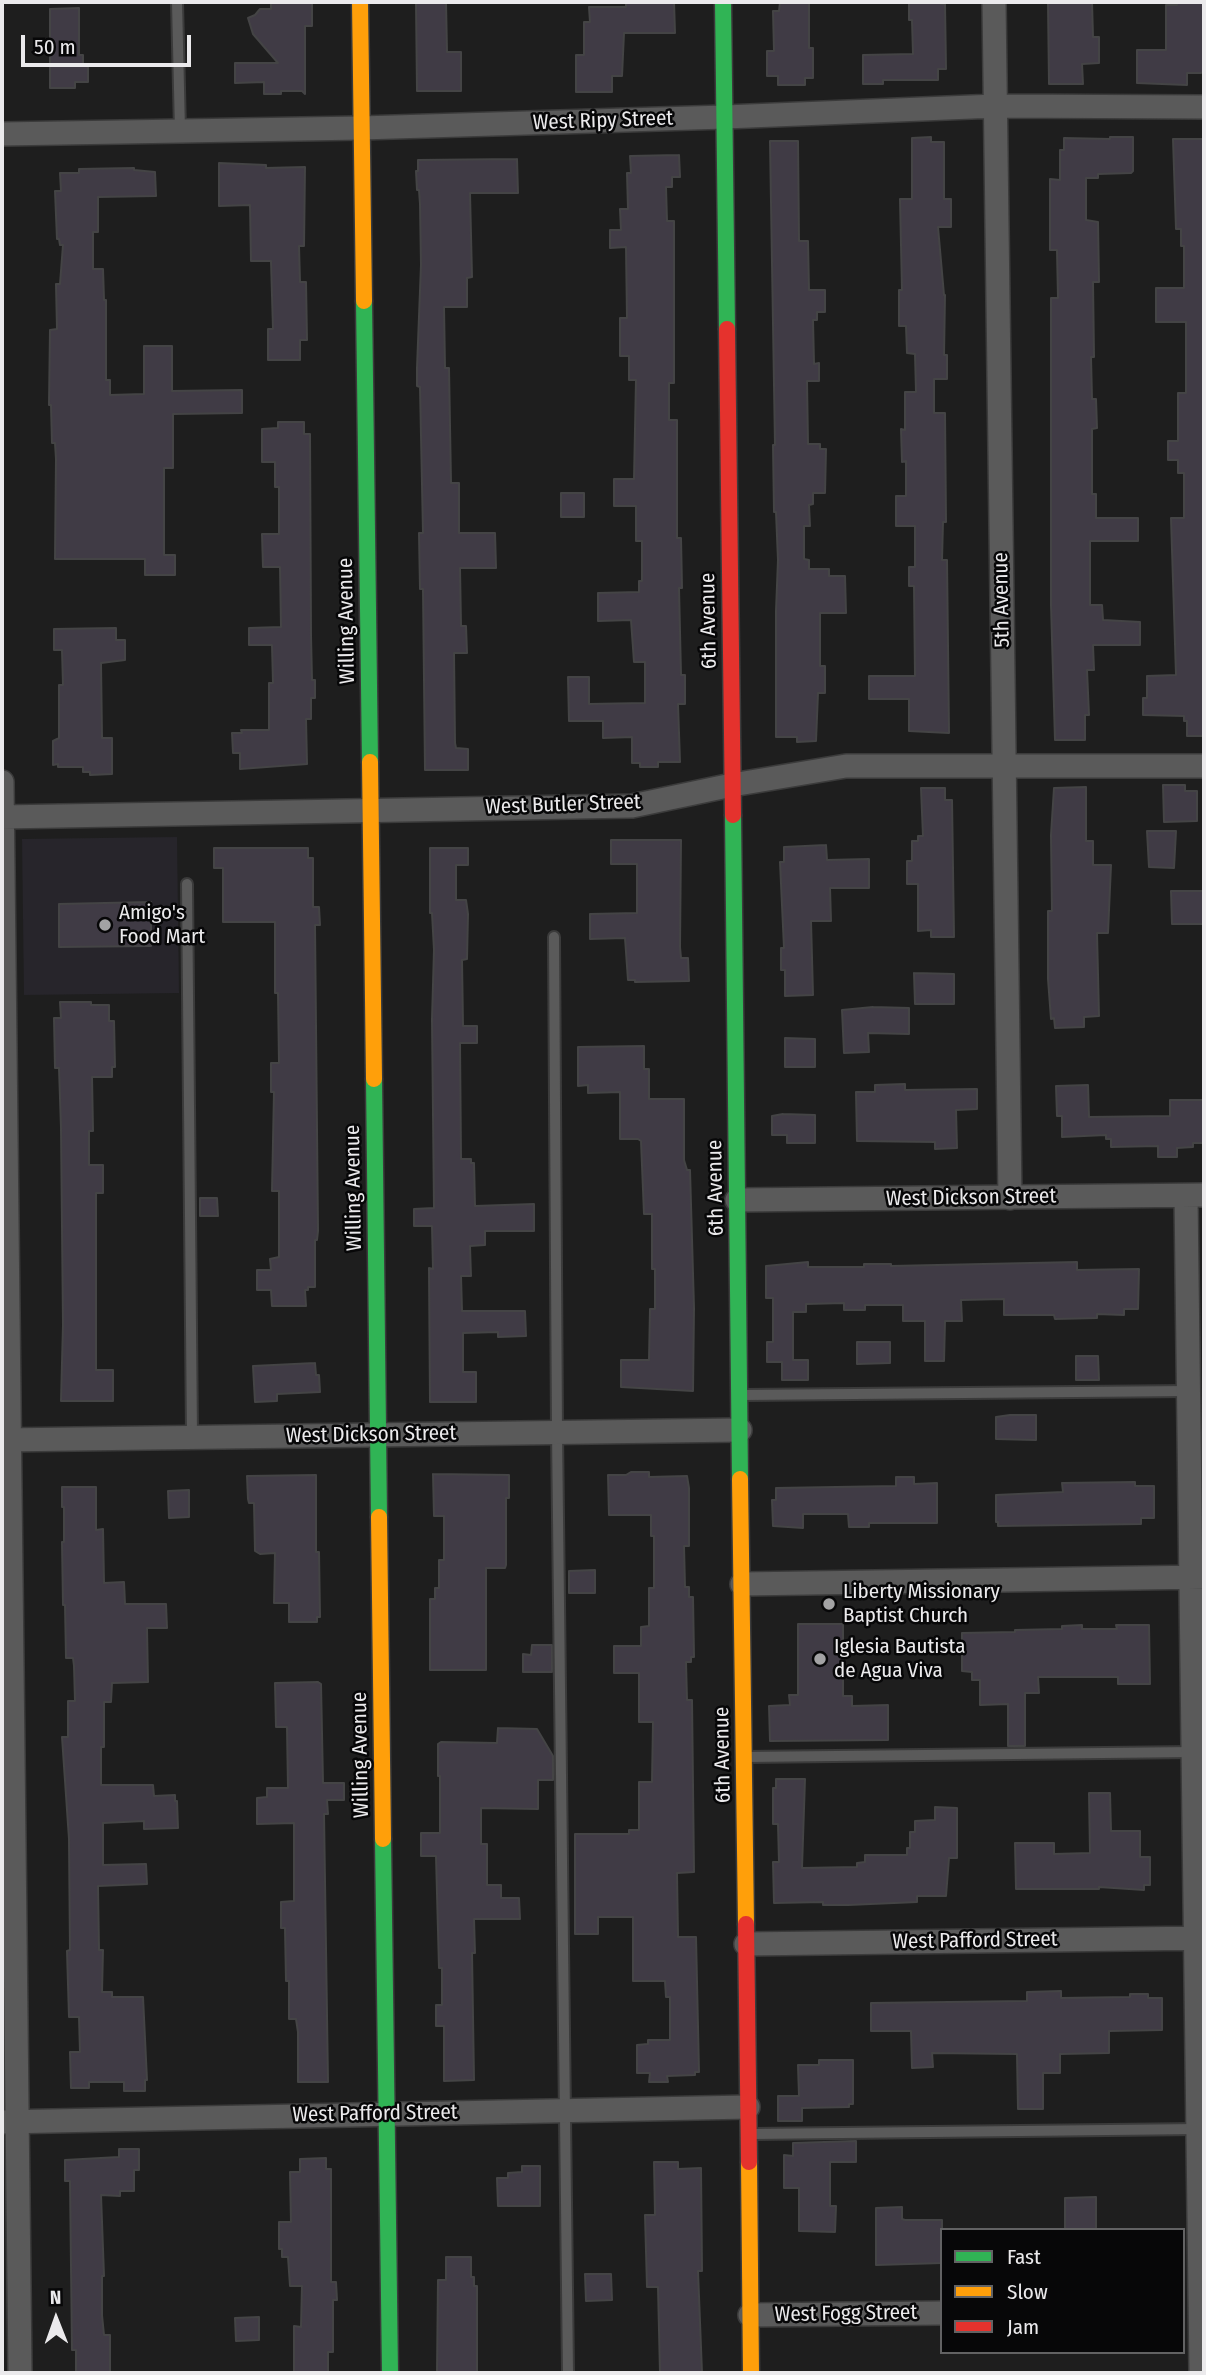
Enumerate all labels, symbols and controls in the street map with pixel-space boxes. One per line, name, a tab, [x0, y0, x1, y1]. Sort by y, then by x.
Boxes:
scale bar	[24, 21, 194, 65]
text: 50 m	[34, 34, 76, 60]
street label: West Ripy Street	[532, 106, 674, 136]
street label: 5th Avenue	[989, 552, 1015, 648]
street label: Willing Avenue	[333, 558, 361, 684]
street label: 6th Avenue	[696, 573, 722, 669]
street label: West Butler Street	[485, 790, 641, 820]
place label: Amigo's Food Mart	[119, 900, 205, 950]
marker: Amigo's Food Mart	[97, 917, 113, 933]
street label: Willing Avenue	[340, 1125, 368, 1251]
street label: 6th Avenue	[703, 1140, 729, 1236]
street label: West Dickson Street	[886, 1184, 1056, 1212]
street label: West Dickson Street	[286, 1421, 456, 1449]
place label: Liberty Missionary Baptist Church	[843, 1579, 1000, 1629]
marker: Liberty Missionary Baptist Church	[821, 1596, 837, 1612]
place label: Iglesia Bautista de Agua Viva	[834, 1634, 966, 1684]
marker: Iglesia Bautista de Agua Viva	[812, 1651, 828, 1667]
street label: Willing Avenue	[347, 1692, 375, 1818]
street label: 6th Avenue	[710, 1707, 736, 1803]
street label: West Pafford Street	[892, 1927, 1058, 1955]
street label: West Pafford Street	[292, 2100, 458, 2128]
legend	[940, 2228, 1185, 2354]
text: Fast	[1007, 2244, 1041, 2270]
text: Slow	[1007, 2279, 1048, 2305]
north arrow	[21, 2284, 91, 2354]
text: N	[50, 2286, 62, 2309]
street label: West Fogg Street	[775, 2300, 917, 2328]
text: Jam	[1007, 2314, 1039, 2340]

